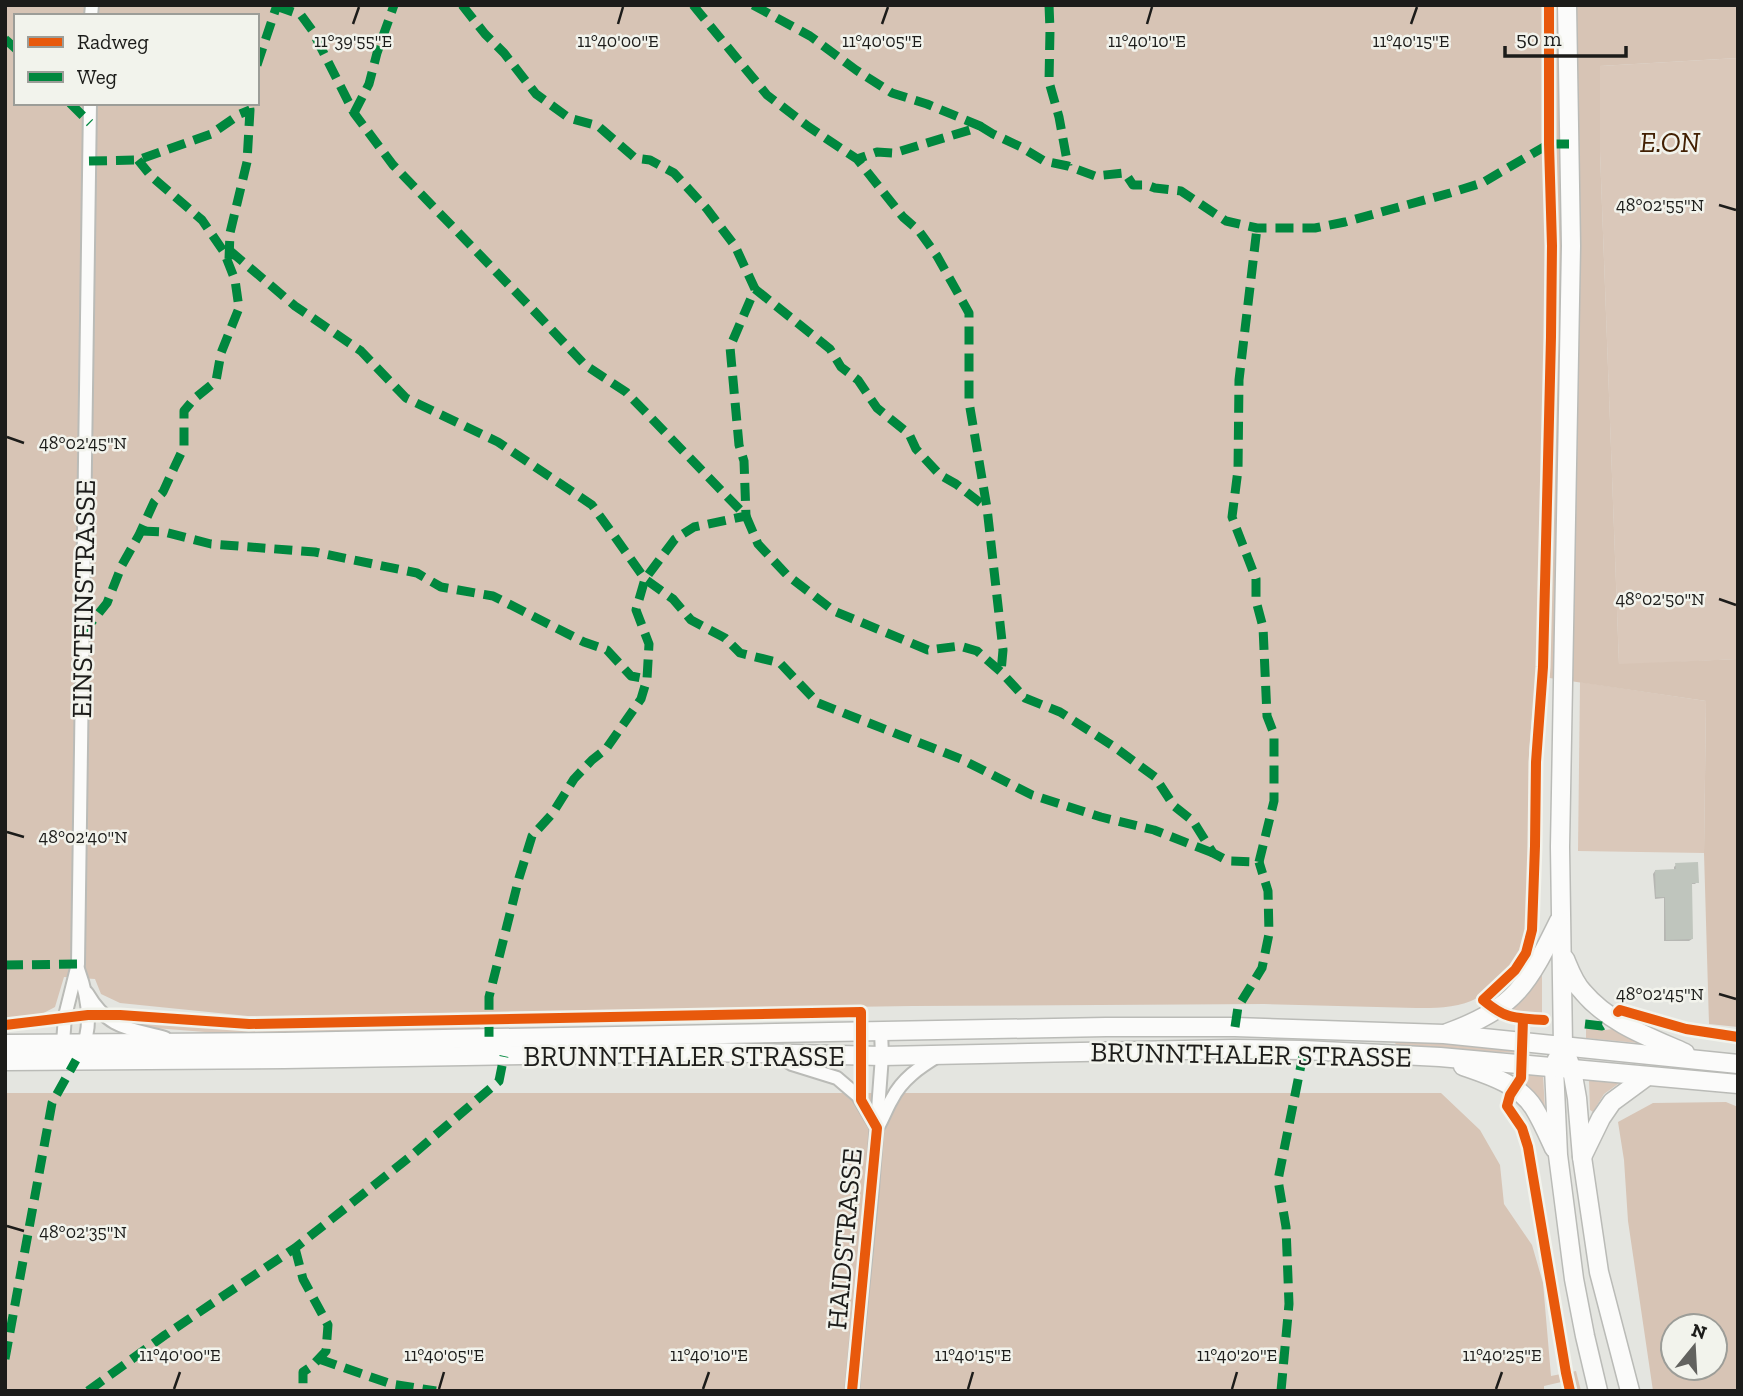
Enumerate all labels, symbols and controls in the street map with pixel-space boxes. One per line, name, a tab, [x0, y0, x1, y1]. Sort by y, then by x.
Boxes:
legend	[14, 14, 259, 105]
scale bar	[1505, 14, 1626, 58]
text: 50 m	[1516, 26, 1562, 51]
text: Radweg	[77, 29, 149, 54]
text: 11°39'55"E	[314, 30, 392, 52]
text: 11°40'00"E	[577, 30, 659, 52]
text: 11°40'05"E	[842, 30, 922, 52]
text: 11°40'10"E	[1108, 30, 1186, 52]
text: 11°40'15"E	[1373, 30, 1449, 52]
text: Weg	[77, 64, 118, 89]
park label: E.ON	[1640, 126, 1701, 159]
text: 48°02'55"N	[1616, 194, 1704, 216]
text: 48°02'45"N	[39, 432, 127, 454]
street label: EINSTEINSTRASSE	[65, 479, 102, 719]
text: 48°02'50"N	[1615, 588, 1705, 610]
text: 48°02'40"N	[39, 826, 127, 848]
text: 48°02'45"N	[1616, 983, 1704, 1005]
street label: BRUNNTHALER STRASSE	[1090, 1035, 1412, 1074]
street label: BRUNNTHALER STRASSE	[523, 1040, 845, 1073]
street label: HAIDSTRASSE	[820, 1147, 869, 1331]
text: 48°02'35"N	[39, 1221, 127, 1243]
north arrow	[1659, 1312, 1729, 1382]
text: N	[1689, 1318, 1710, 1344]
text: 11°40'00"E	[139, 1344, 221, 1366]
text: 11°40'05"E	[404, 1344, 484, 1366]
text: 11°40'10"E	[670, 1344, 748, 1366]
text: 11°40'15"E	[935, 1344, 1011, 1366]
text: 11°40'20"E	[1197, 1344, 1277, 1366]
text: 11°40'25"E	[1462, 1344, 1542, 1366]

